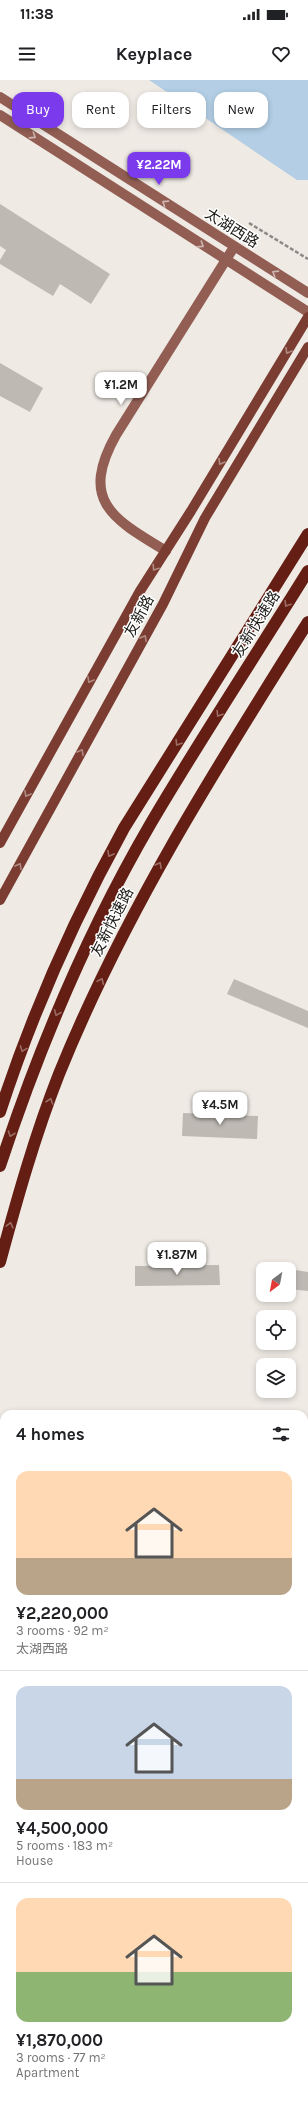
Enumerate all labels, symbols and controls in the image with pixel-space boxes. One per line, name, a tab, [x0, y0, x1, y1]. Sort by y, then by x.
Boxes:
text: 11:38	[20, 5, 54, 23]
icon: menu	[16, 43, 38, 65]
text: Keyplace	[116, 43, 192, 65]
icon: heart	[270, 43, 292, 65]
chip: Buy	[12, 92, 64, 128]
chip: Rent	[72, 92, 129, 128]
chip: Filters	[137, 92, 206, 128]
chip: New	[214, 92, 268, 128]
one-way arrow	[29, 132, 36, 139]
pin: ¥2.22M	[126, 152, 192, 186]
text: ¥2.22M	[136, 157, 182, 172]
one-way arrow	[162, 200, 169, 208]
street label: 太湖西路	[202, 204, 262, 252]
one-way arrow	[197, 240, 204, 248]
one-way arrow	[272, 270, 279, 278]
one-way arrow	[285, 347, 293, 354]
pin: ¥1.2M	[93, 372, 149, 406]
text: ¥1.2M	[104, 377, 138, 392]
one-way arrow	[218, 458, 226, 465]
one-way arrow	[153, 563, 160, 570]
street label: 友新快速路	[228, 587, 284, 661]
street label: 友新路	[120, 592, 158, 640]
one-way arrow	[285, 600, 292, 607]
one-way arrow	[139, 635, 147, 642]
one-way arrow	[88, 676, 95, 683]
one-way arrow	[216, 710, 223, 717]
one-way arrow	[176, 739, 183, 746]
one-way arrow	[77, 749, 84, 756]
one-way arrow	[25, 790, 32, 797]
one-way arrow	[107, 850, 114, 857]
one-way arrow	[155, 862, 162, 869]
one-way arrow	[14, 863, 21, 870]
street label: 友新快速路	[87, 884, 137, 960]
one-way arrow	[96, 978, 104, 985]
one-way arrow	[53, 1009, 61, 1016]
one-way arrow	[19, 1046, 27, 1053]
pin: ¥4.5M	[192, 1092, 248, 1126]
one-way arrow	[45, 1097, 54, 1104]
text: ¥4.5M	[201, 1097, 239, 1112]
one-way arrow	[7, 1130, 15, 1137]
one-way arrow	[5, 1221, 14, 1228]
pin: ¥1.87M	[144, 1242, 210, 1276]
text: ¥1.87M	[156, 1247, 198, 1262]
north arrow	[256, 1262, 296, 1302]
map controls	[256, 1262, 296, 1398]
button: locate	[256, 1310, 296, 1350]
button: layers	[256, 1358, 296, 1398]
icon: filters	[270, 1423, 292, 1445]
text: 4 homes	[16, 1424, 85, 1444]
icon: home	[118, 1497, 190, 1569]
text: ¥2,220,000	[16, 1603, 108, 1623]
text: 3 rooms · 92 m²	[16, 1623, 109, 1638]
text: 太湖西路	[16, 1641, 68, 1656]
icon: home	[118, 1712, 190, 1784]
text: ¥4,500,000	[16, 1818, 108, 1838]
text: 5 rooms · 183 m²	[16, 1838, 113, 1853]
text: House	[16, 1853, 53, 1868]
icon: home	[118, 1924, 190, 1996]
text: ¥1,870,000	[16, 2030, 103, 2050]
text: 3 rooms · 77 m²	[16, 2050, 106, 2065]
text: Apartment	[16, 2065, 79, 2080]

